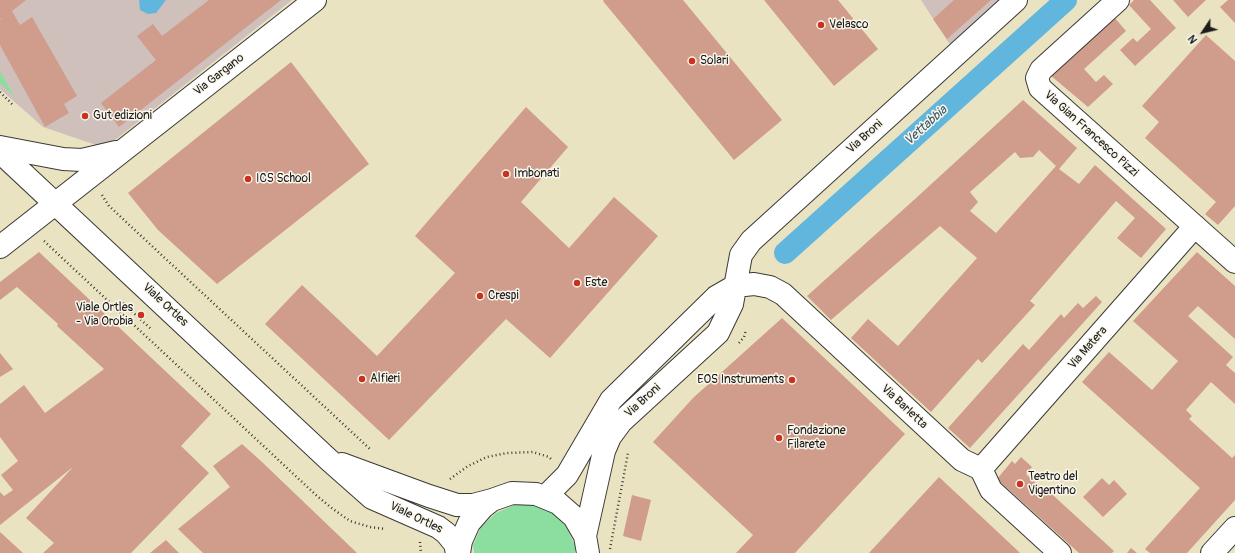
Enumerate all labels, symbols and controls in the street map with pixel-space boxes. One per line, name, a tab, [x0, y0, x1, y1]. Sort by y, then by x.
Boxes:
north arrow	[1183, 12, 1223, 52]
place label: Velasco	[829, 18, 868, 32]
marker: Velasco	[816, 20, 826, 30]
text: N	[1185, 32, 1200, 46]
street label: Via Gargano	[191, 51, 247, 99]
place label: Solari	[700, 54, 728, 68]
marker: Solari	[687, 56, 697, 66]
street label: Via Gian Francesco Pizzi	[1041, 88, 1141, 180]
water label: Vettabbia	[902, 103, 950, 149]
place label: Gut edizioni	[93, 109, 152, 123]
marker: Gut edizioni	[80, 111, 90, 121]
street label: Via Broni	[844, 117, 886, 157]
place label: Imbonati	[514, 167, 559, 181]
marker: Imbonati	[501, 169, 511, 179]
place label: ICS School	[256, 172, 311, 186]
marker: ICS School	[243, 174, 253, 184]
place label: Este	[585, 276, 607, 290]
marker: Este	[572, 278, 582, 288]
street label: Viale Ortles	[139, 280, 191, 330]
place label: Crespi	[488, 289, 519, 303]
marker: Crespi	[475, 291, 485, 301]
place label: Viale Ortles - Via Orobia	[76, 301, 133, 329]
marker: Viale Ortles - Via Orobia	[136, 310, 146, 320]
street label: Via Matera	[1066, 324, 1110, 372]
place label: Alfieri	[370, 372, 400, 386]
place label: EOS Instruments	[697, 373, 784, 387]
marker: Alfieri	[357, 374, 367, 384]
marker: EOS Instruments	[787, 375, 797, 385]
street label: Via Broni	[622, 381, 664, 421]
street label: Via Barletta	[878, 382, 930, 432]
place label: Fondazione Filarete	[787, 424, 846, 452]
marker: Fondazione Filarete	[774, 433, 784, 443]
place label: Teatro del Vigentino	[1028, 470, 1078, 498]
marker: Teatro del Vigentino	[1015, 479, 1025, 489]
street label: Viale Ortles	[387, 499, 445, 537]

